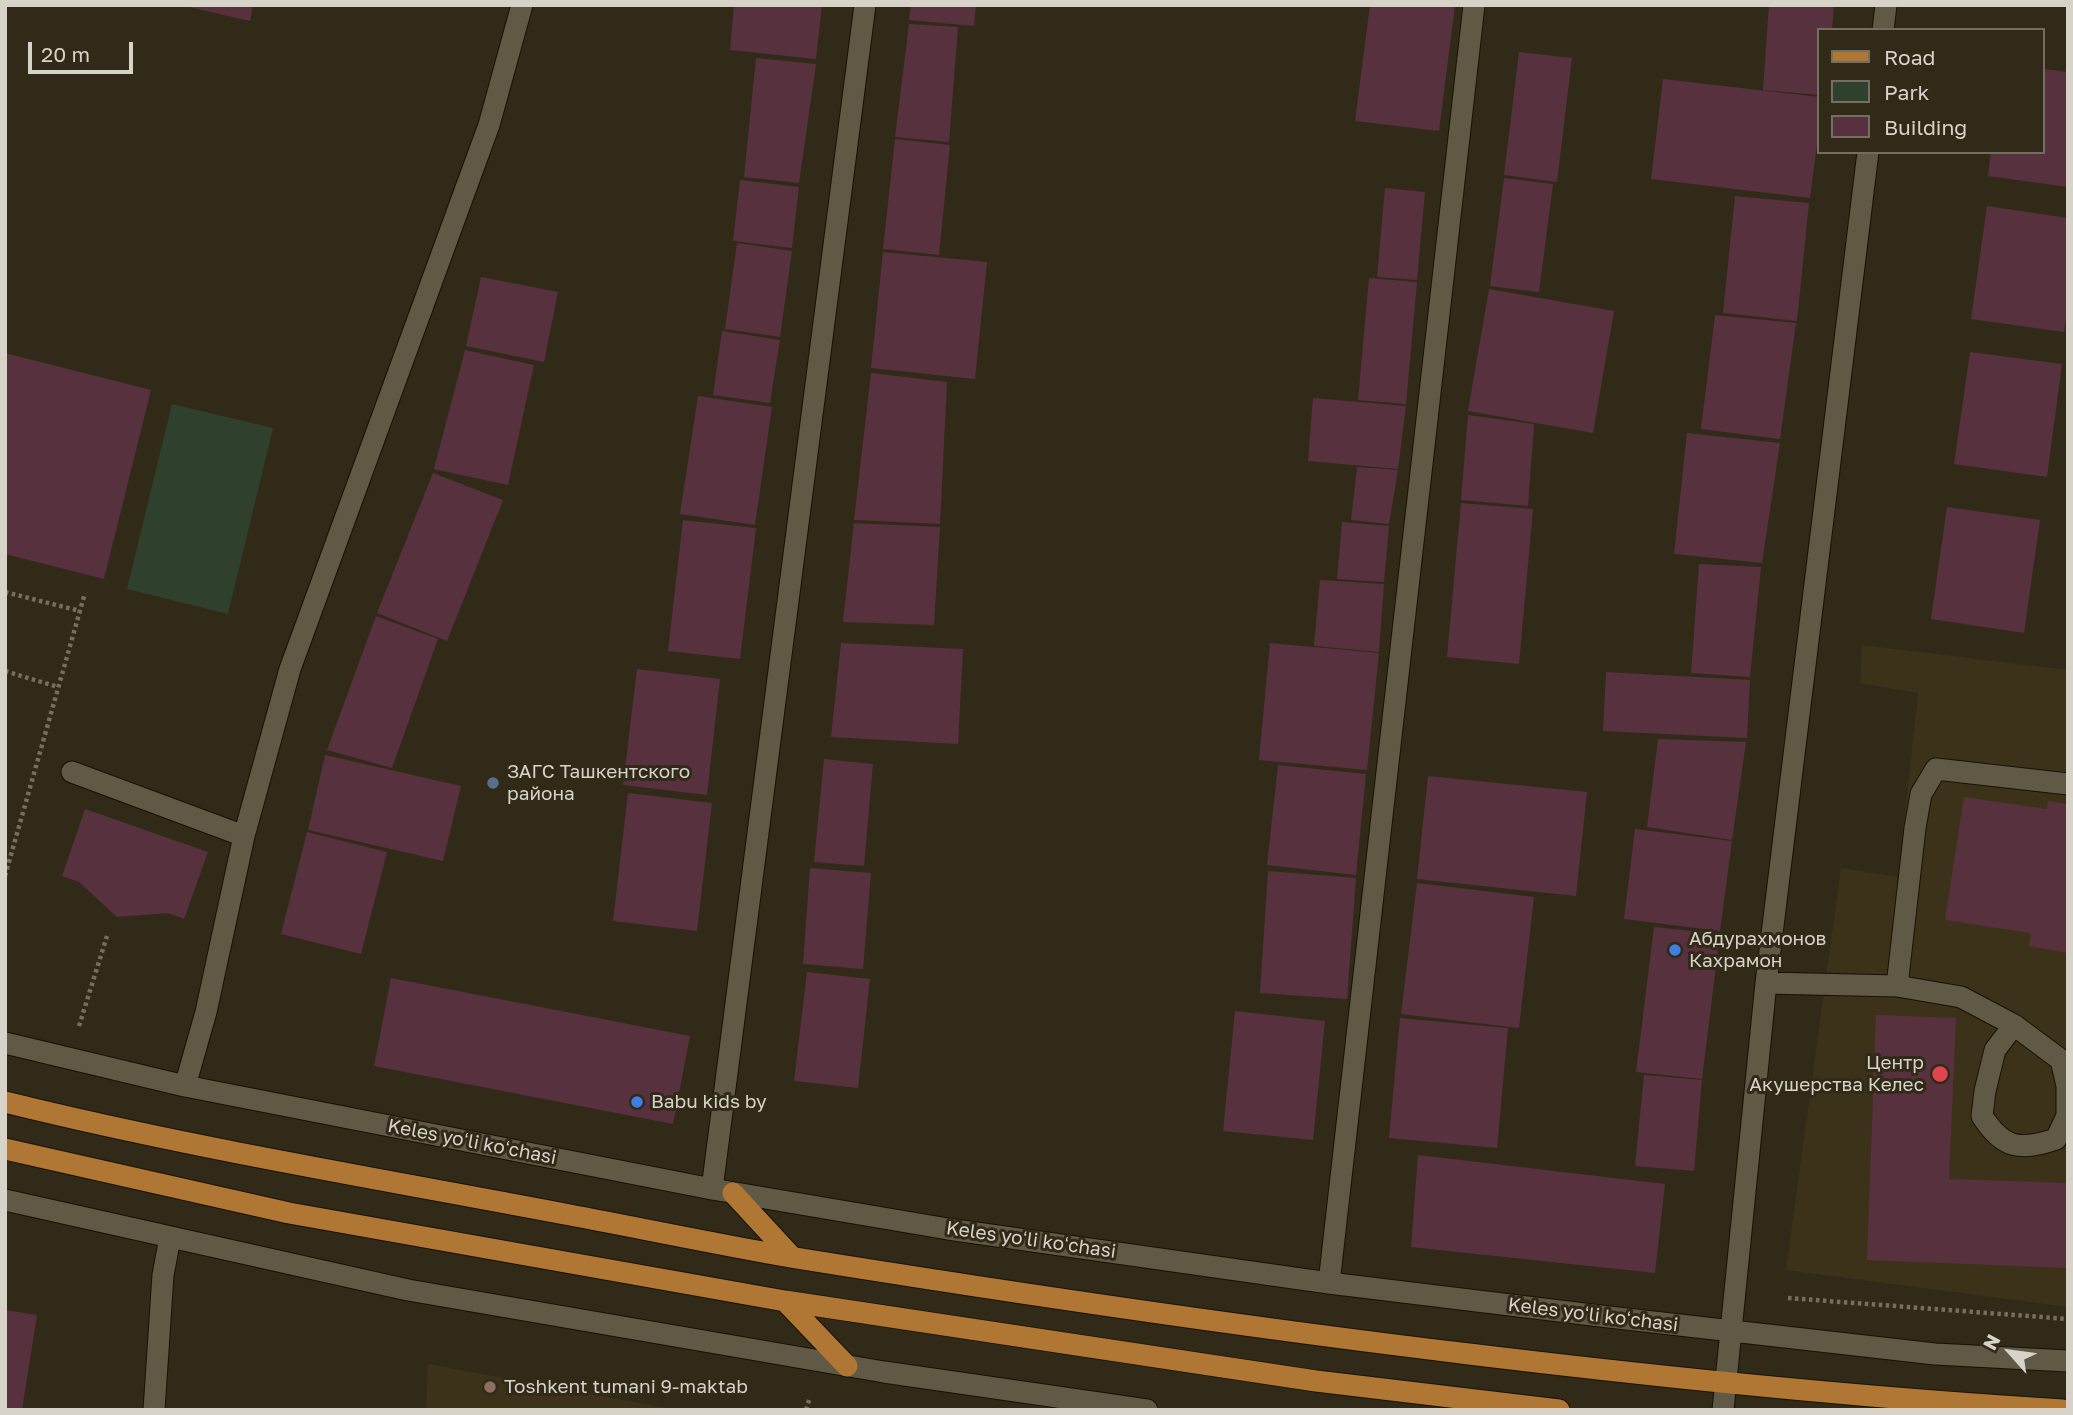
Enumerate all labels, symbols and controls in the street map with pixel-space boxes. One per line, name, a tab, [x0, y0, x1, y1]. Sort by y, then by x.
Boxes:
scale bar	[32, 28, 136, 72]
legend	[1818, 28, 2045, 154]
text: 20 m	[41, 41, 90, 67]
text: Road	[1884, 44, 1935, 70]
text: Park	[1884, 79, 1929, 105]
text: Building	[1884, 114, 1967, 140]
place label: ЗАГС Ташкентского района	[507, 761, 690, 805]
marker: ЗАГС Ташкентского района	[485, 775, 501, 791]
place label: Абдурахмонов Кахрамон	[1689, 928, 1826, 972]
marker: Абдурахмонов Кахрамон	[1667, 942, 1683, 958]
place label: Центр Акушерства Келес	[1749, 1052, 1924, 1096]
marker: Центр Акушерства Келес	[1930, 1064, 1950, 1084]
place label: Babu kids by	[651, 1091, 767, 1113]
marker: Babu kids by	[629, 1094, 645, 1110]
street label: Keles yoʻli koʻchasi	[386, 1114, 558, 1170]
street label: Keles yoʻli koʻchasi	[945, 1217, 1117, 1263]
street label: Keles yoʻli koʻchasi	[1507, 1293, 1679, 1337]
north arrow	[1975, 1317, 2045, 1387]
text: N	[1977, 1330, 2005, 1354]
place label: Toshkent tumani 9-maktab	[504, 1376, 748, 1398]
marker: Toshkent tumani 9-maktab	[482, 1379, 498, 1395]

